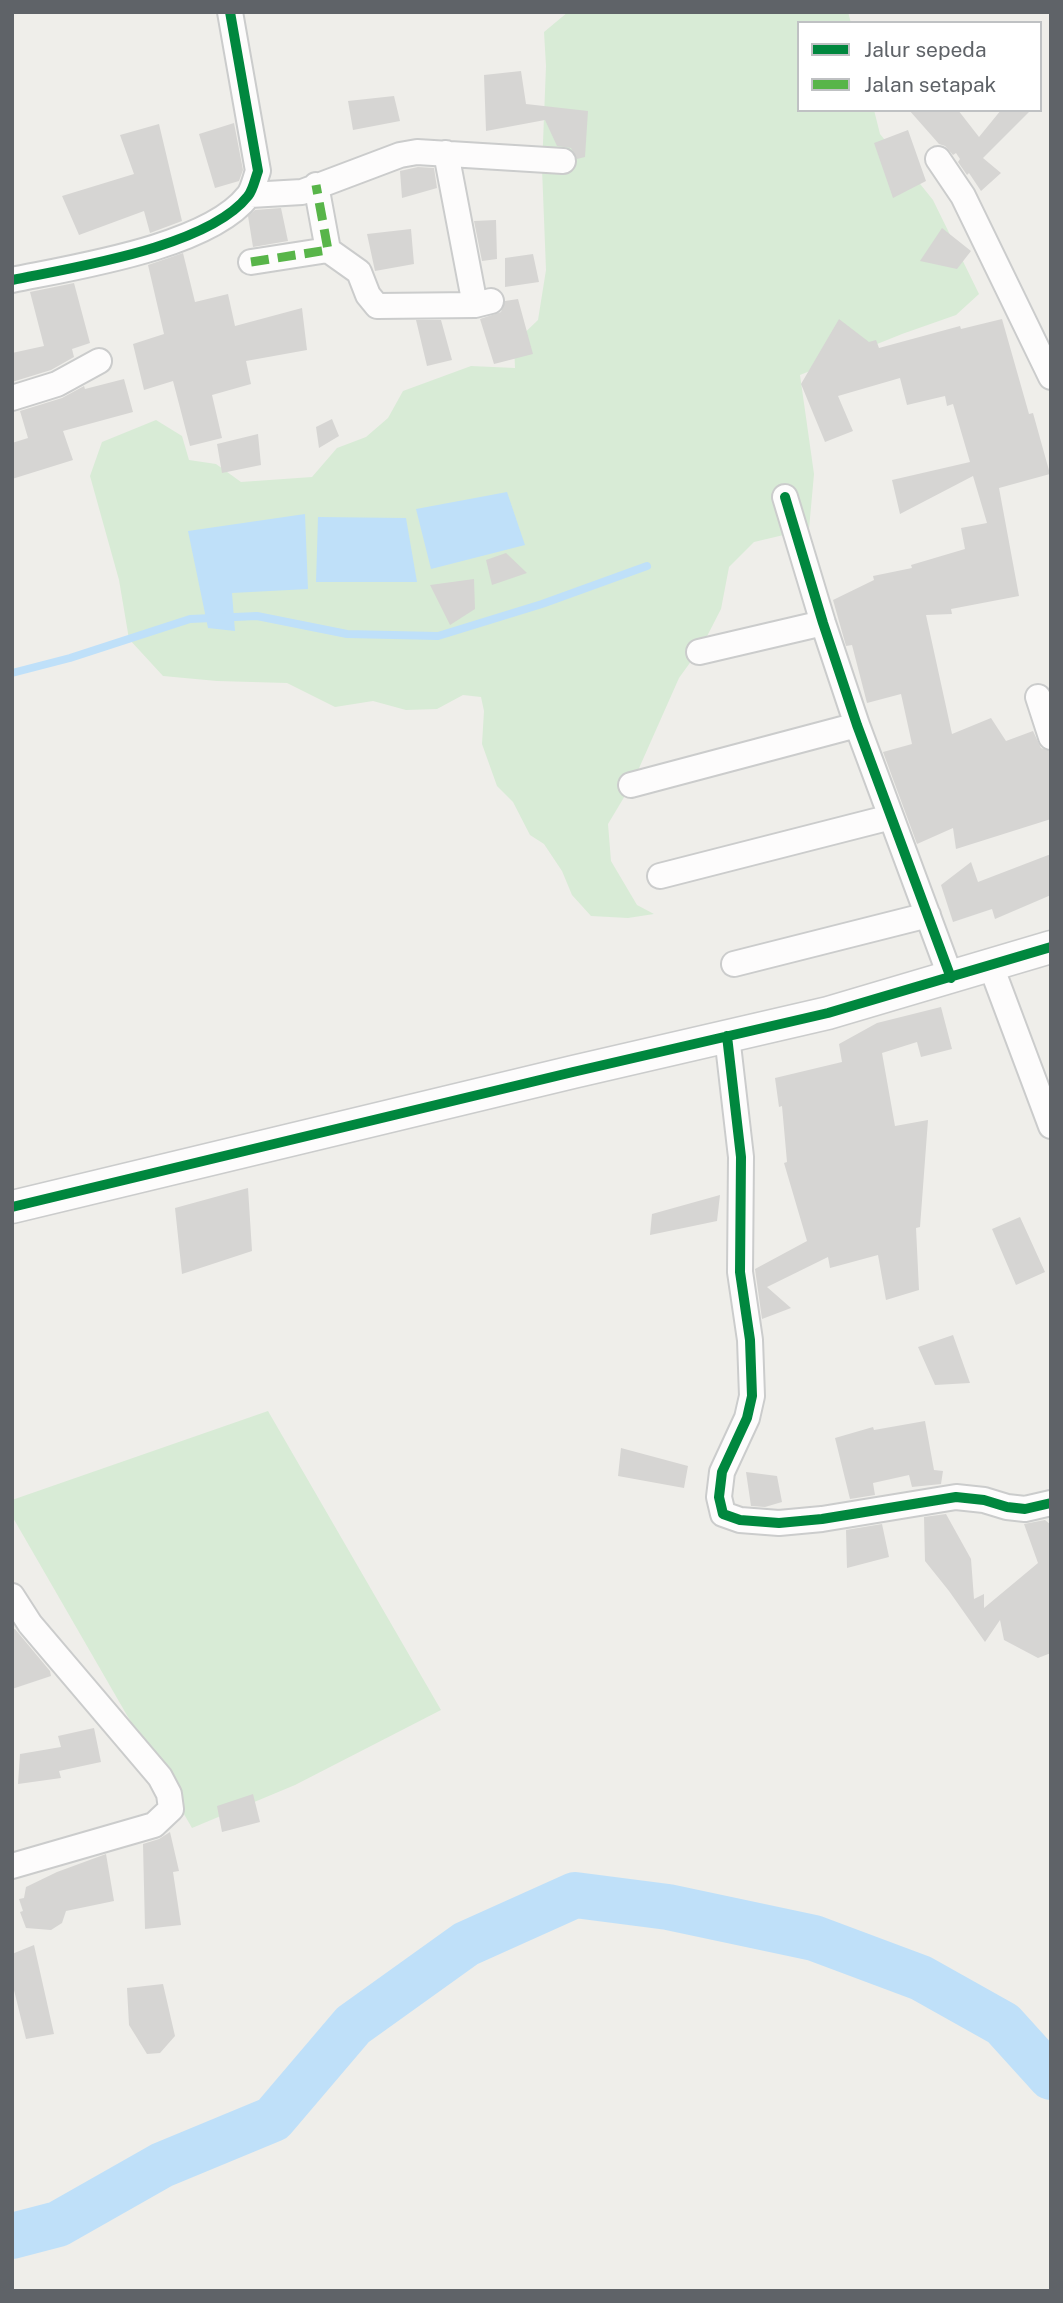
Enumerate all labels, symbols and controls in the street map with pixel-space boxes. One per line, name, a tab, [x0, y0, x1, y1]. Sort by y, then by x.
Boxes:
legend	[797, 21, 1042, 112]
text: Jalur sepeda	[864, 37, 987, 62]
text: Jalan setapak	[864, 72, 996, 97]

